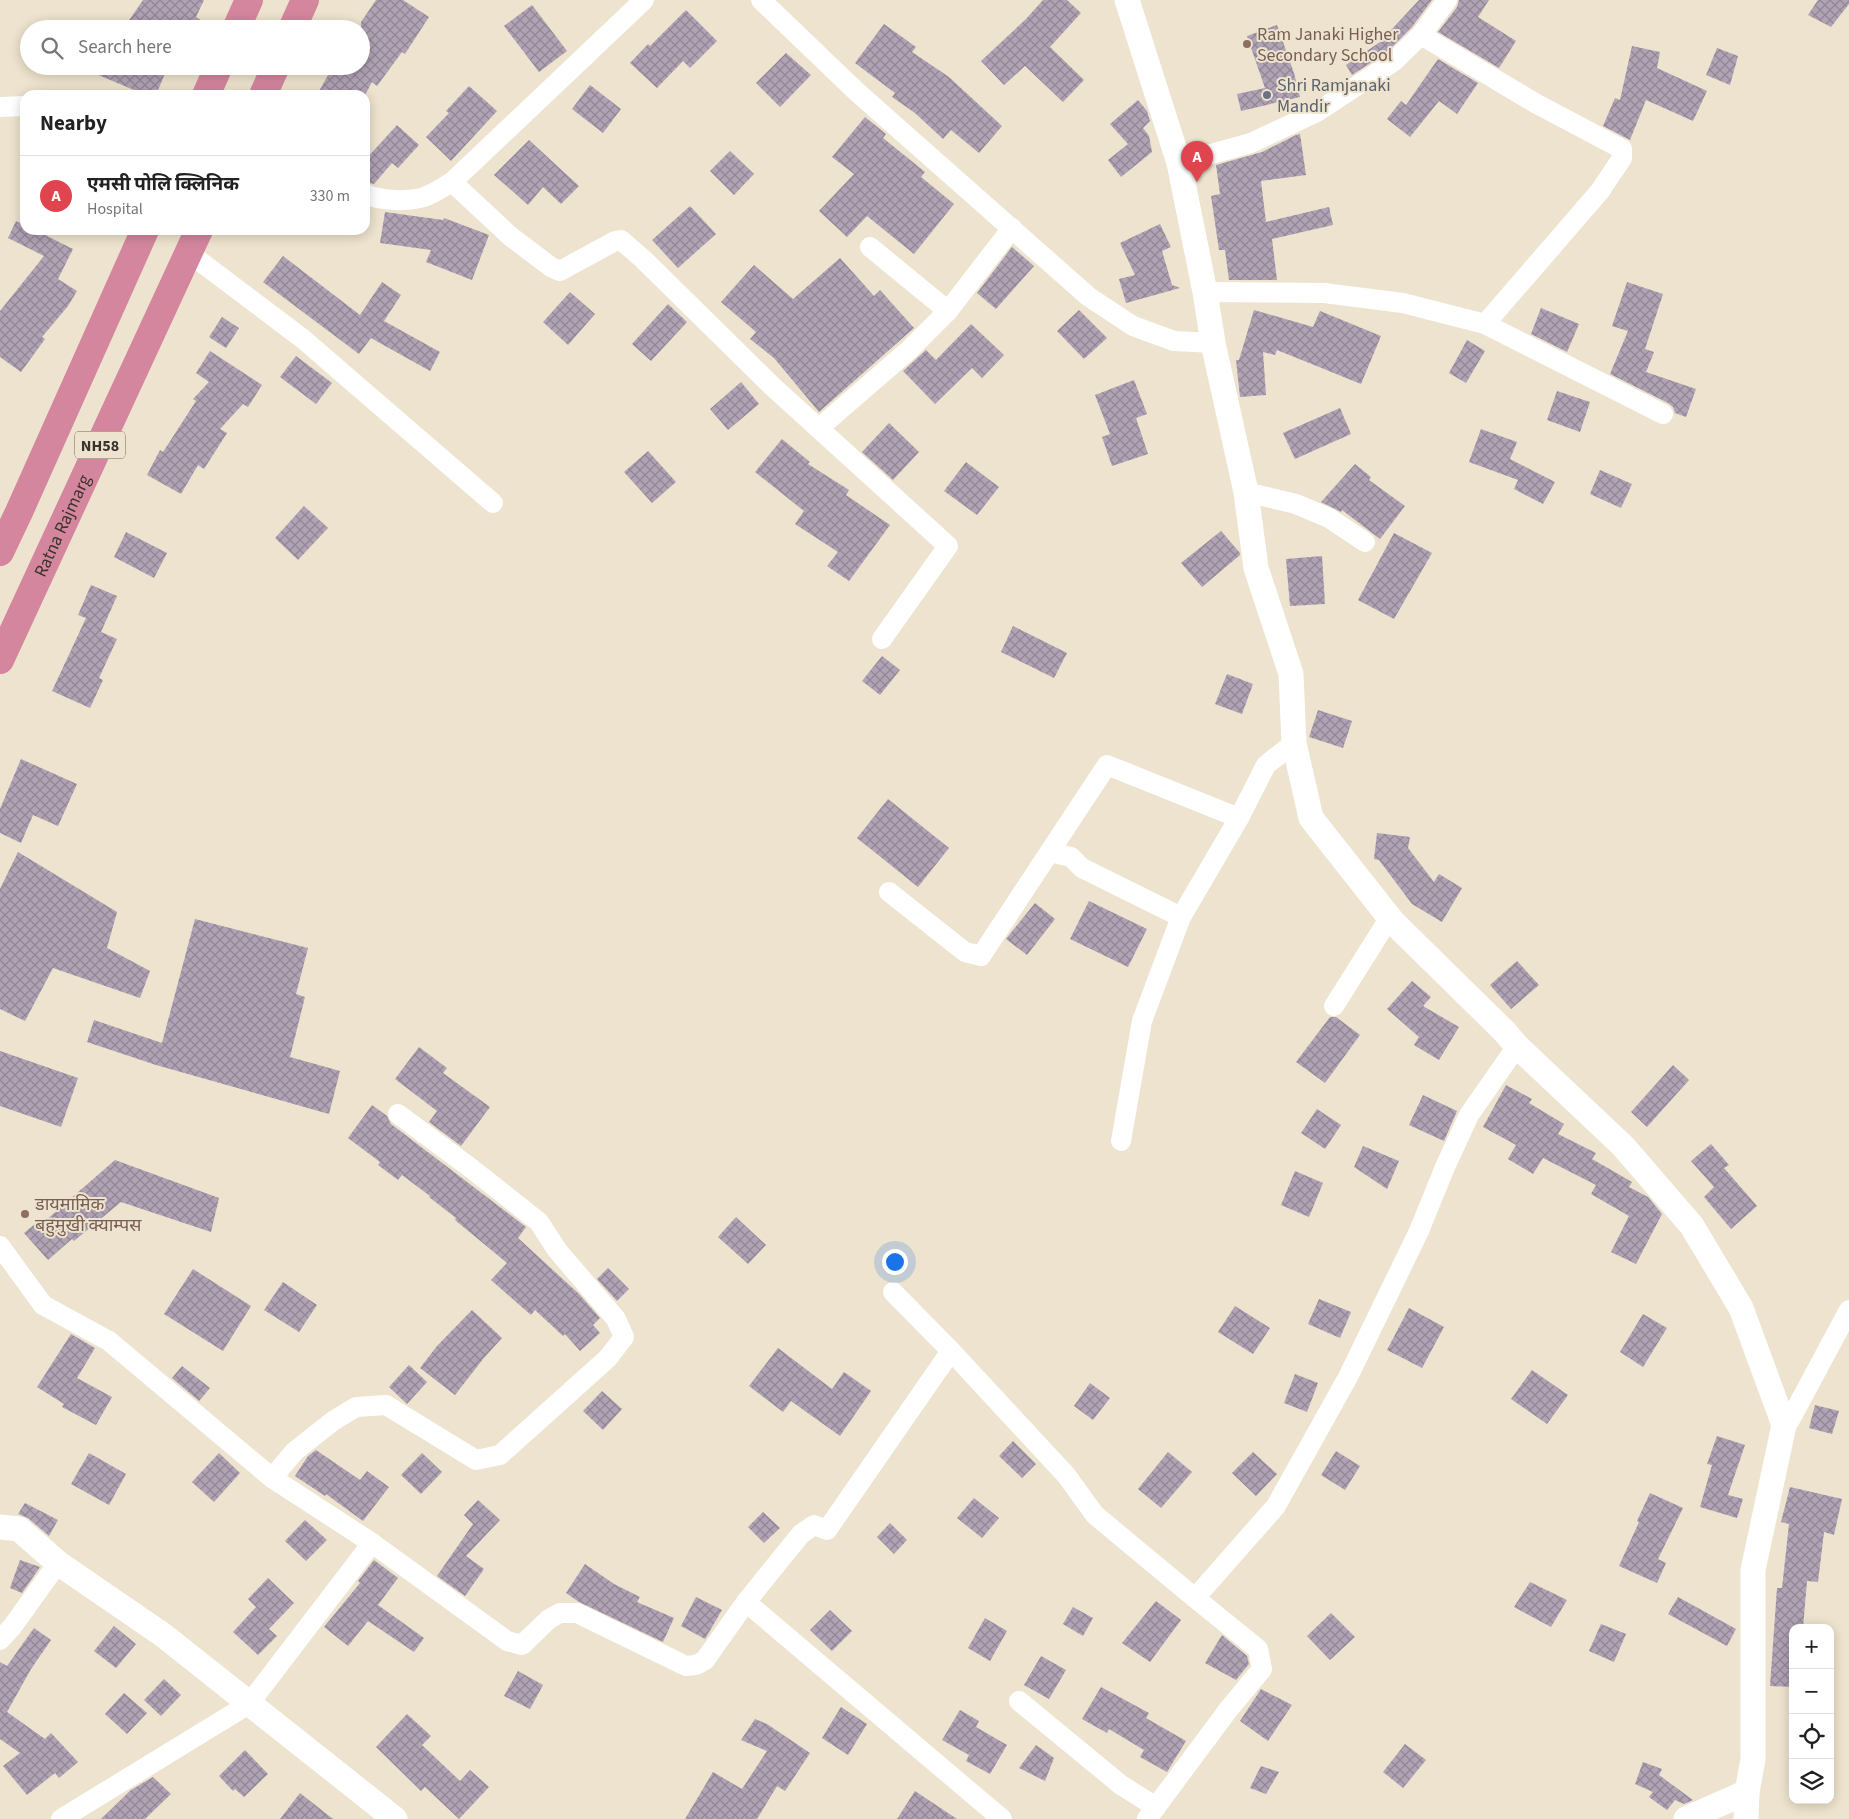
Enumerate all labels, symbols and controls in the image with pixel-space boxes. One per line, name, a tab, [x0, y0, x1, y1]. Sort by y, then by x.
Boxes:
search box	[20, 20, 370, 75]
place label: Ram Janaki Higher Secondary School	[1257, 22, 1399, 68]
icon: search	[38, 34, 66, 62]
text: Search here	[78, 34, 172, 61]
marker: Ram Janaki Higher Secondary School	[1241, 38, 1253, 50]
place label: Shri Ramjanaki Mandir	[1277, 73, 1391, 119]
marker: Shri Ramjanaki Mandir	[1261, 89, 1273, 101]
text: Nearby	[40, 108, 107, 138]
pin: A	[1181, 141, 1213, 182]
text: एमसी पोलि क्लिनिक	[87, 171, 239, 198]
text: A	[51, 185, 61, 207]
text: 330 m	[310, 185, 350, 207]
text: Hospital	[87, 198, 143, 220]
road number: NH58	[75, 432, 125, 458]
street label: Ratna Rajmarg	[28, 470, 97, 581]
place label: डायमामिक बहुमुखी क्याम्पस	[34, 1192, 142, 1238]
marker: डायमामिक बहुमुखी क्याम्पस	[19, 1208, 31, 1220]
your location	[882, 1249, 908, 1275]
map controls	[1789, 1624, 1834, 1804]
button: +	[1789, 1624, 1834, 1669]
button: −	[1789, 1669, 1834, 1714]
button: locate	[1789, 1714, 1834, 1759]
button: layers	[1789, 1759, 1834, 1804]

